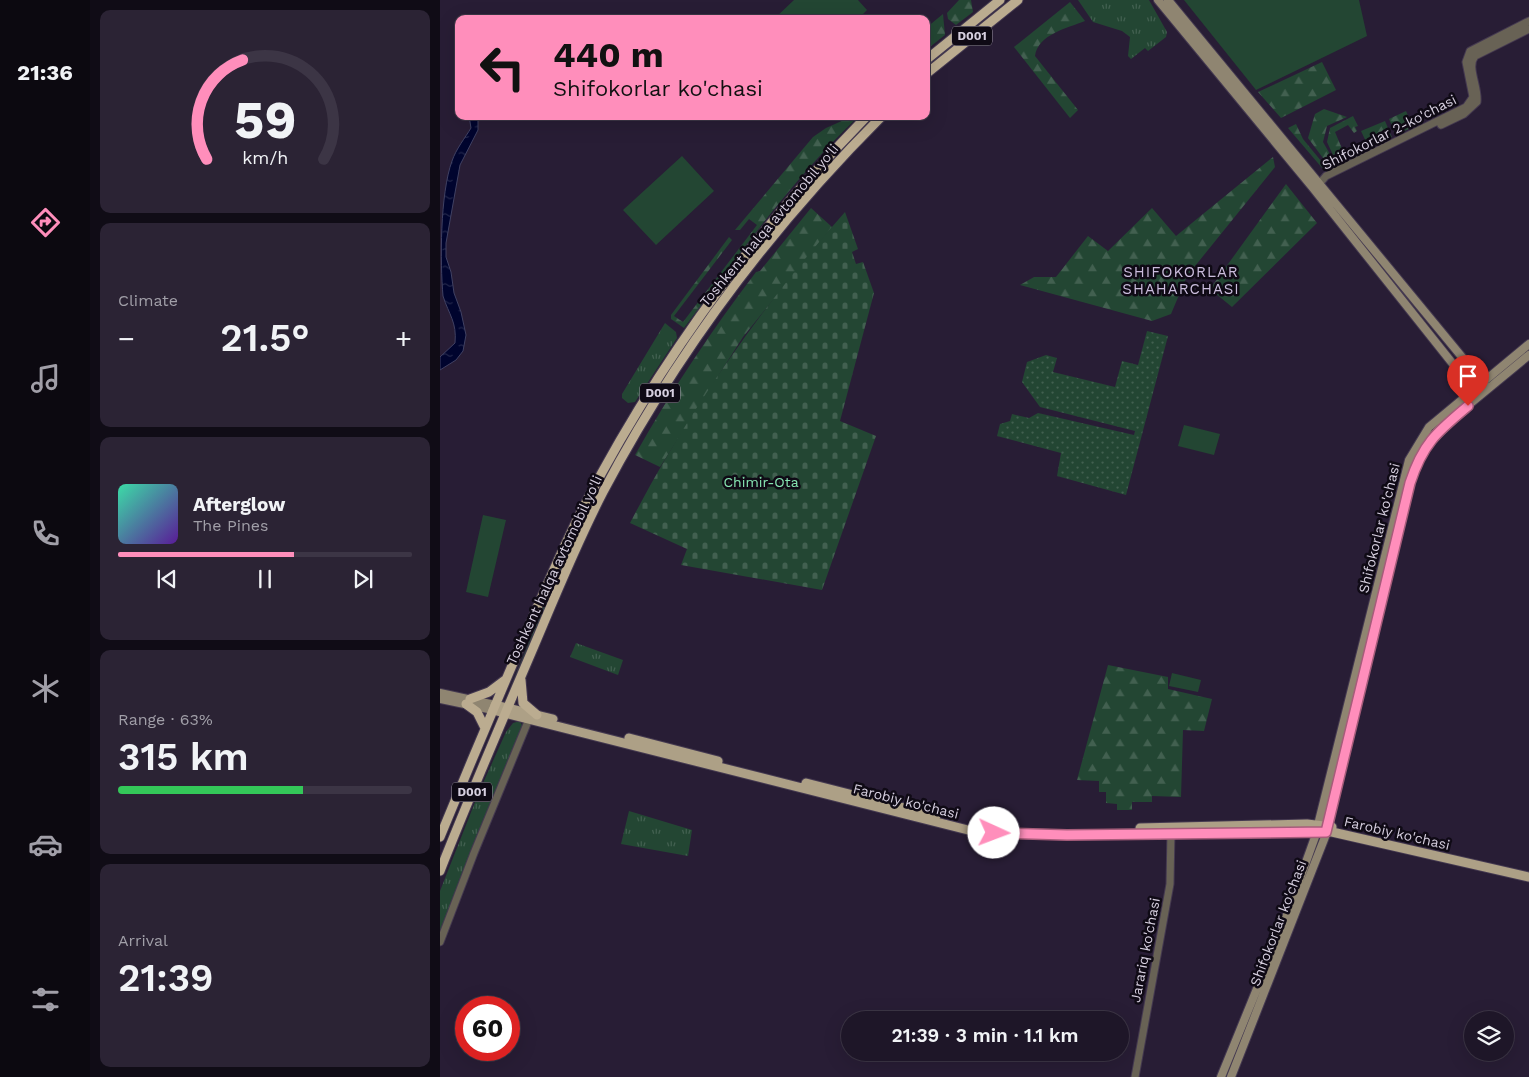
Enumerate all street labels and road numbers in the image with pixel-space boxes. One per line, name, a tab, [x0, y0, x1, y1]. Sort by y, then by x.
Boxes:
road number: D001	[952, 27, 992, 46]
street label: Shifokorlar 2-ko'chasi	[1319, 91, 1459, 173]
street label: Toshkent halqa avtomobil yo'li	[696, 141, 842, 309]
road number: D001	[640, 383, 680, 402]
street label: Shifokorlar ko'chasi	[1355, 461, 1403, 595]
street label: Toshkent halqa avtomobil yo'li	[503, 473, 605, 667]
street label: Farobiy ko'chasi	[852, 780, 960, 822]
road number: D001	[452, 782, 492, 802]
street label: Farobiy ko'chasi	[1343, 813, 1451, 853]
street label: Shifokorlar ko'chasi	[1247, 858, 1309, 988]
street label: Jarariq ko'chasi	[1127, 896, 1163, 1004]

